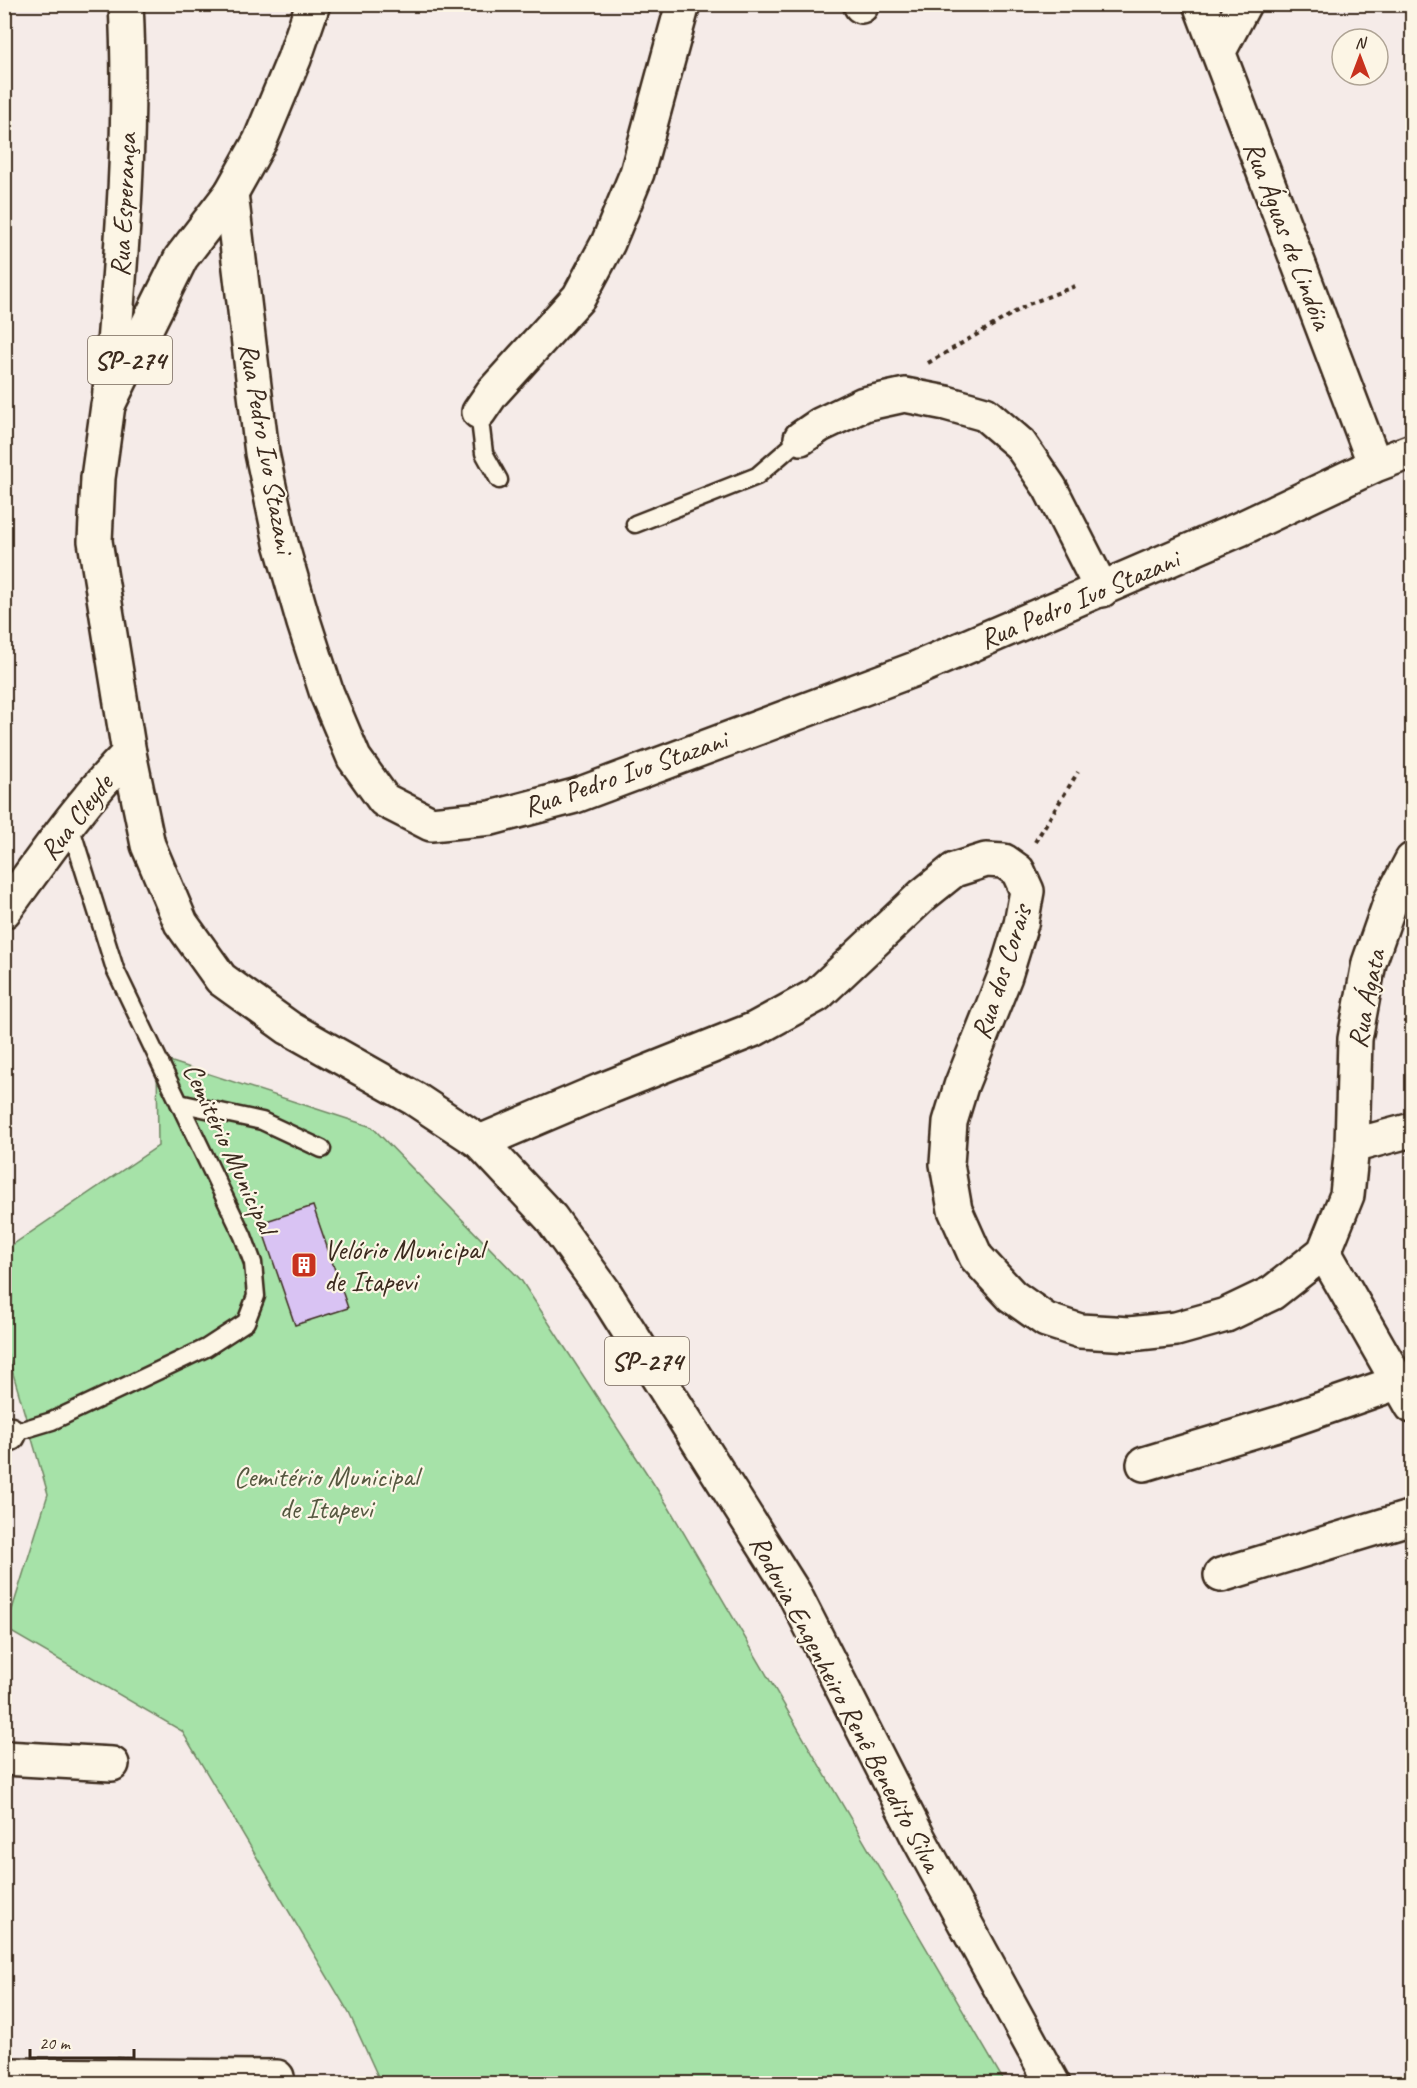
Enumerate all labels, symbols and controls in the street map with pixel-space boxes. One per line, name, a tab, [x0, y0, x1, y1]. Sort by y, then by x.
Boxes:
north arrow	[1330, 27, 1390, 87]
text: N	[1355, 33, 1368, 53]
street label: Rua Esperança	[102, 131, 144, 278]
street label: Rua Águas de Lindóia	[1236, 136, 1341, 336]
road number: SP-274	[88, 336, 172, 384]
street label: Rua Pedro Ivo Stazani	[231, 340, 303, 560]
street label: Rua Pedro Ivo Stazani	[974, 540, 1187, 657]
street label: Rua Pedro Ivo Stazani	[519, 721, 735, 824]
street label: Rua Cleyde	[32, 766, 122, 867]
street label: Rua dos Corais	[963, 898, 1040, 1043]
street label: Rua Ágata	[1339, 945, 1393, 1051]
street label: Cemitério Municipal	[175, 1057, 287, 1244]
place label: Velório Municipal de Itapevi	[324, 1232, 489, 1299]
building icon: Velório Municipal de Itapevi	[289, 1250, 319, 1280]
road number: SP-274	[605, 1337, 689, 1385]
park label: Cemitério Municipal de Itapevi	[234, 1459, 424, 1526]
street label: Rodovia Engenheiro Renê Benedito Silva	[742, 1529, 951, 1879]
scale bar	[30, 2022, 134, 2060]
text: 20 m	[39, 2032, 72, 2054]

